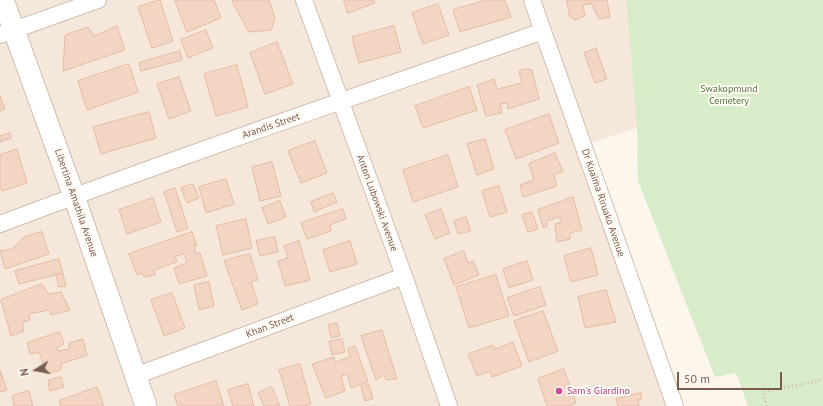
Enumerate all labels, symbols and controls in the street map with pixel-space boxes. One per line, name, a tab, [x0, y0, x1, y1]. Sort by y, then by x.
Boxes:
park label: Swakopmund Cemetery	[700, 83, 758, 106]
street label: Arandis Street	[241, 111, 301, 141]
street label: Libertina Amathila Avenue	[52, 147, 100, 259]
street label: Dr Kuaima Riruako Avenue	[579, 147, 627, 259]
street label: Anton Lubowski Avenue	[354, 153, 400, 253]
street label: Khan Street	[244, 311, 296, 341]
north arrow	[16, 350, 56, 390]
scale bar	[679, 364, 784, 390]
text: N	[17, 367, 32, 377]
text: 50 m	[684, 371, 710, 386]
place label: Sam's Giardino	[567, 385, 630, 397]
marker: Sam's Giardino	[554, 386, 564, 396]

